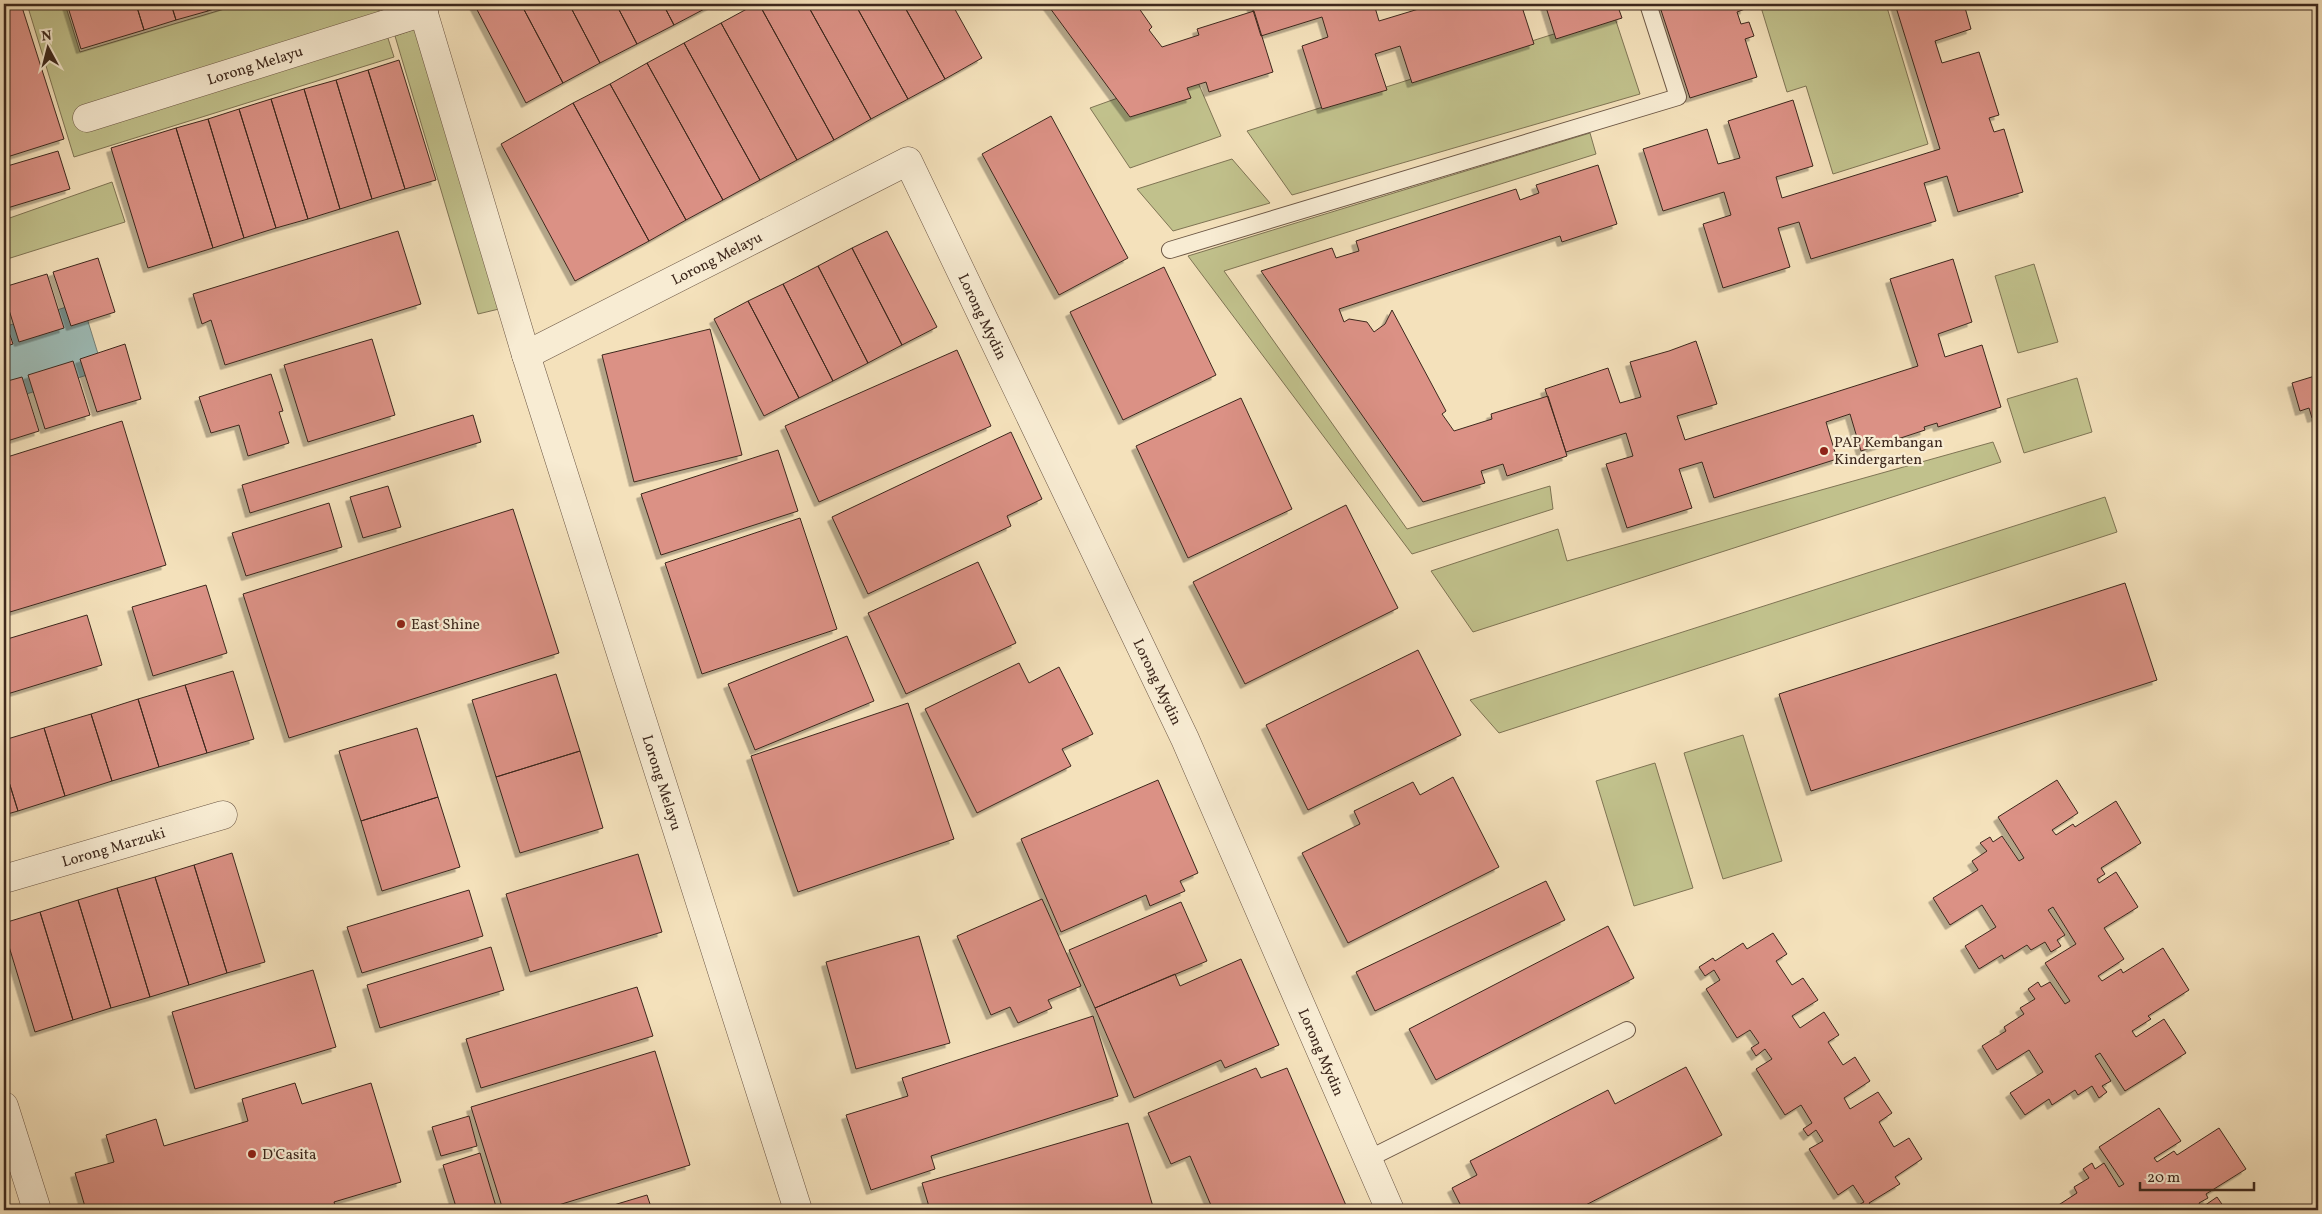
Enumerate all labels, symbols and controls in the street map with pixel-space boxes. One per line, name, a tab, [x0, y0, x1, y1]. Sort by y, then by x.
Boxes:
north arrow	[22, 22, 72, 72]
text: N	[40, 27, 53, 47]
street label: Lorong Melayu	[205, 42, 306, 92]
street label: Lorong Melayu	[668, 228, 766, 291]
street label: Lorong Mydin	[952, 271, 1011, 364]
place label: PAP Kembangan Kindergarten	[1834, 433, 1943, 471]
marker: PAP Kembangan Kindergarten	[1818, 445, 1830, 457]
place label: East Shine	[411, 615, 480, 636]
marker: East Shine	[395, 618, 407, 630]
street label: Lorong Mydin	[1127, 636, 1186, 729]
street label: Lorong Melayu	[636, 733, 686, 833]
street label: Lorong Marzuki	[60, 823, 168, 874]
street label: Lorong Mydin	[1292, 1006, 1348, 1100]
place label: D'Casita	[262, 1145, 317, 1166]
marker: D'Casita	[246, 1148, 258, 1160]
scale bar	[2140, 1159, 2253, 1191]
text: 20 m	[2147, 1168, 2180, 1189]

